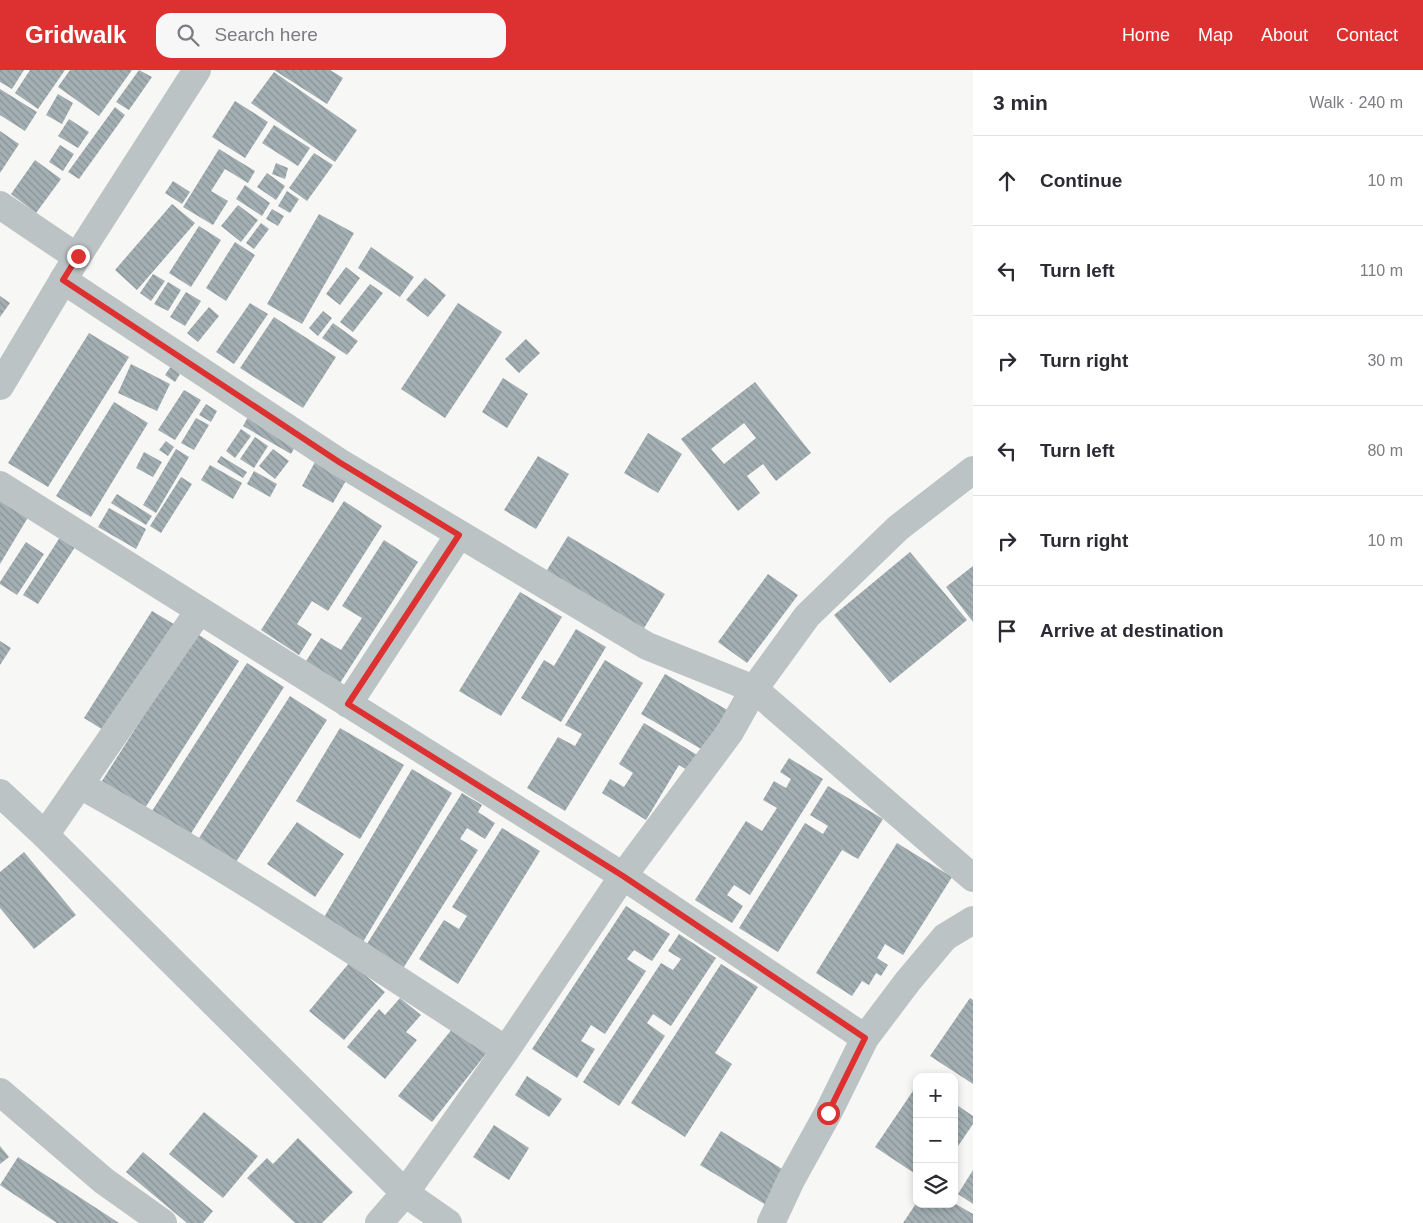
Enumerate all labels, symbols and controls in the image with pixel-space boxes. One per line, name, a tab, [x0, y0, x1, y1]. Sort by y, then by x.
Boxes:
search box	[156, 13, 506, 58]
text: Gridwalk	[25, 21, 126, 48]
icon: search	[174, 21, 202, 49]
text: Search here	[214, 24, 318, 45]
text: Home	[1122, 25, 1170, 45]
text: Map	[1198, 25, 1233, 45]
text: About	[1261, 25, 1308, 45]
text: Contact	[1336, 25, 1398, 45]
text: 3 min	[993, 91, 1048, 114]
text: Walk · 240 m	[1309, 94, 1403, 111]
icon: ahead	[993, 167, 1021, 195]
text: Continue	[1040, 170, 1122, 191]
text: 10 m	[1367, 172, 1403, 189]
route end	[67, 245, 90, 268]
icon: left	[993, 257, 1021, 285]
text: Turn left	[1040, 260, 1115, 281]
text: 110 m	[1360, 262, 1403, 279]
icon: right	[993, 347, 1021, 375]
text: Turn right	[1040, 350, 1128, 371]
text: 30 m	[1367, 352, 1403, 369]
icon: left	[993, 437, 1021, 465]
text: Turn left	[1040, 440, 1115, 461]
text: 80 m	[1367, 442, 1403, 459]
icon: right	[993, 527, 1021, 555]
text: Turn right	[1040, 530, 1128, 551]
text: 10 m	[1367, 532, 1403, 549]
icon: arrive	[993, 617, 1021, 645]
text: Arrive at destination	[1040, 620, 1224, 641]
map controls	[913, 1073, 958, 1208]
button: +	[913, 1073, 958, 1118]
route start	[817, 1102, 840, 1125]
button: −	[913, 1118, 958, 1163]
button: layers	[913, 1163, 958, 1208]

